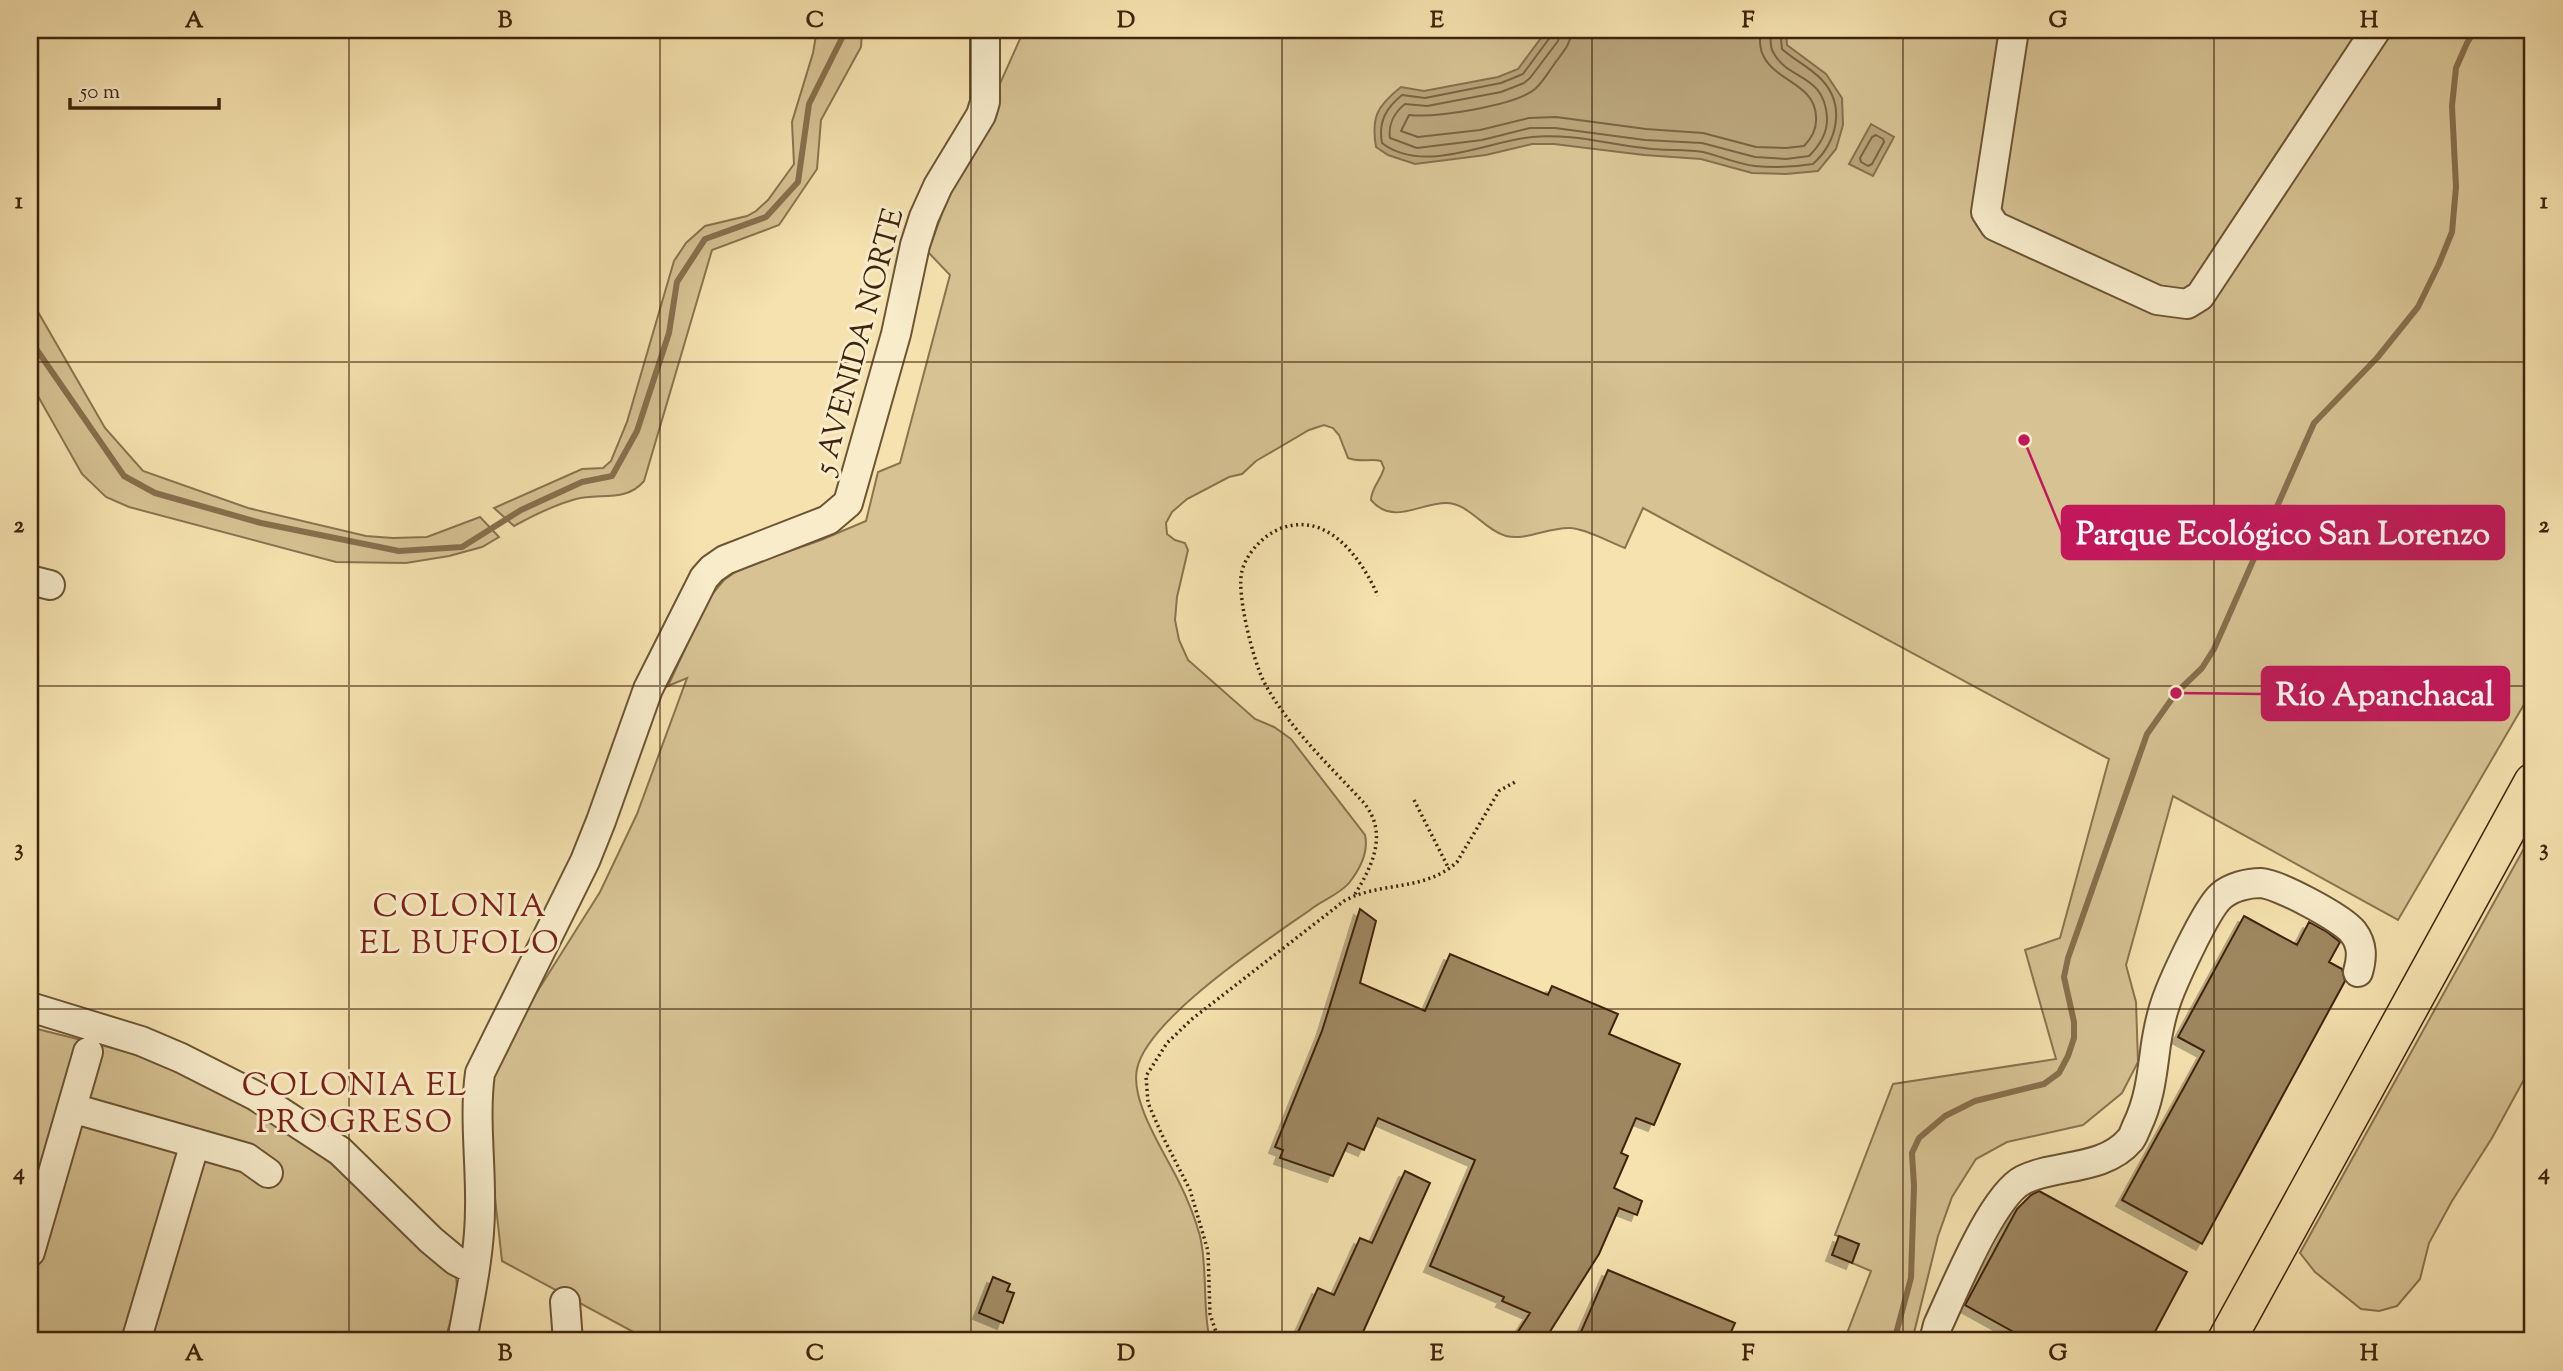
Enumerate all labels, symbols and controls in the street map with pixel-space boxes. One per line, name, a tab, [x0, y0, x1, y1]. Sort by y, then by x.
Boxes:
text: A	[185, 5, 204, 38]
text: B	[498, 5, 513, 38]
text: C	[806, 5, 824, 38]
text: D	[1117, 5, 1135, 38]
text: E	[1430, 5, 1444, 38]
text: F	[1742, 5, 1755, 38]
text: G	[2049, 5, 2068, 38]
text: H	[2360, 5, 2379, 38]
scale bar	[70, 66, 219, 110]
text: 50 m	[79, 78, 120, 108]
text: 1	[15, 186, 23, 219]
text: 1	[2540, 186, 2548, 219]
street label: 5 AVENIDA NORTE	[804, 204, 917, 481]
callout: Parque Ecológico San Lorenzo	[2062, 506, 2504, 559]
text: 2	[14, 510, 25, 543]
text: 2	[2539, 510, 2550, 543]
text: Parque Ecológico San Lorenzo	[2076, 513, 2490, 559]
callout: Río Apanchacal	[2262, 667, 2509, 720]
text: Río Apanchacal	[2276, 674, 2494, 720]
text: 3	[14, 833, 24, 866]
text: 3	[2539, 833, 2549, 866]
district label: COLONIA EL BUFOLO	[359, 885, 561, 968]
district label: COLONIA EL PROGRESO	[242, 1064, 468, 1147]
text: 4	[12, 1157, 25, 1190]
text: 4	[2537, 1157, 2550, 1190]
text: A	[185, 1338, 204, 1371]
text: B	[498, 1338, 513, 1371]
text: C	[806, 1338, 824, 1371]
text: D	[1117, 1338, 1135, 1371]
text: E	[1430, 1338, 1444, 1371]
text: F	[1742, 1338, 1755, 1371]
text: G	[2049, 1338, 2068, 1371]
text: H	[2360, 1338, 2379, 1371]

